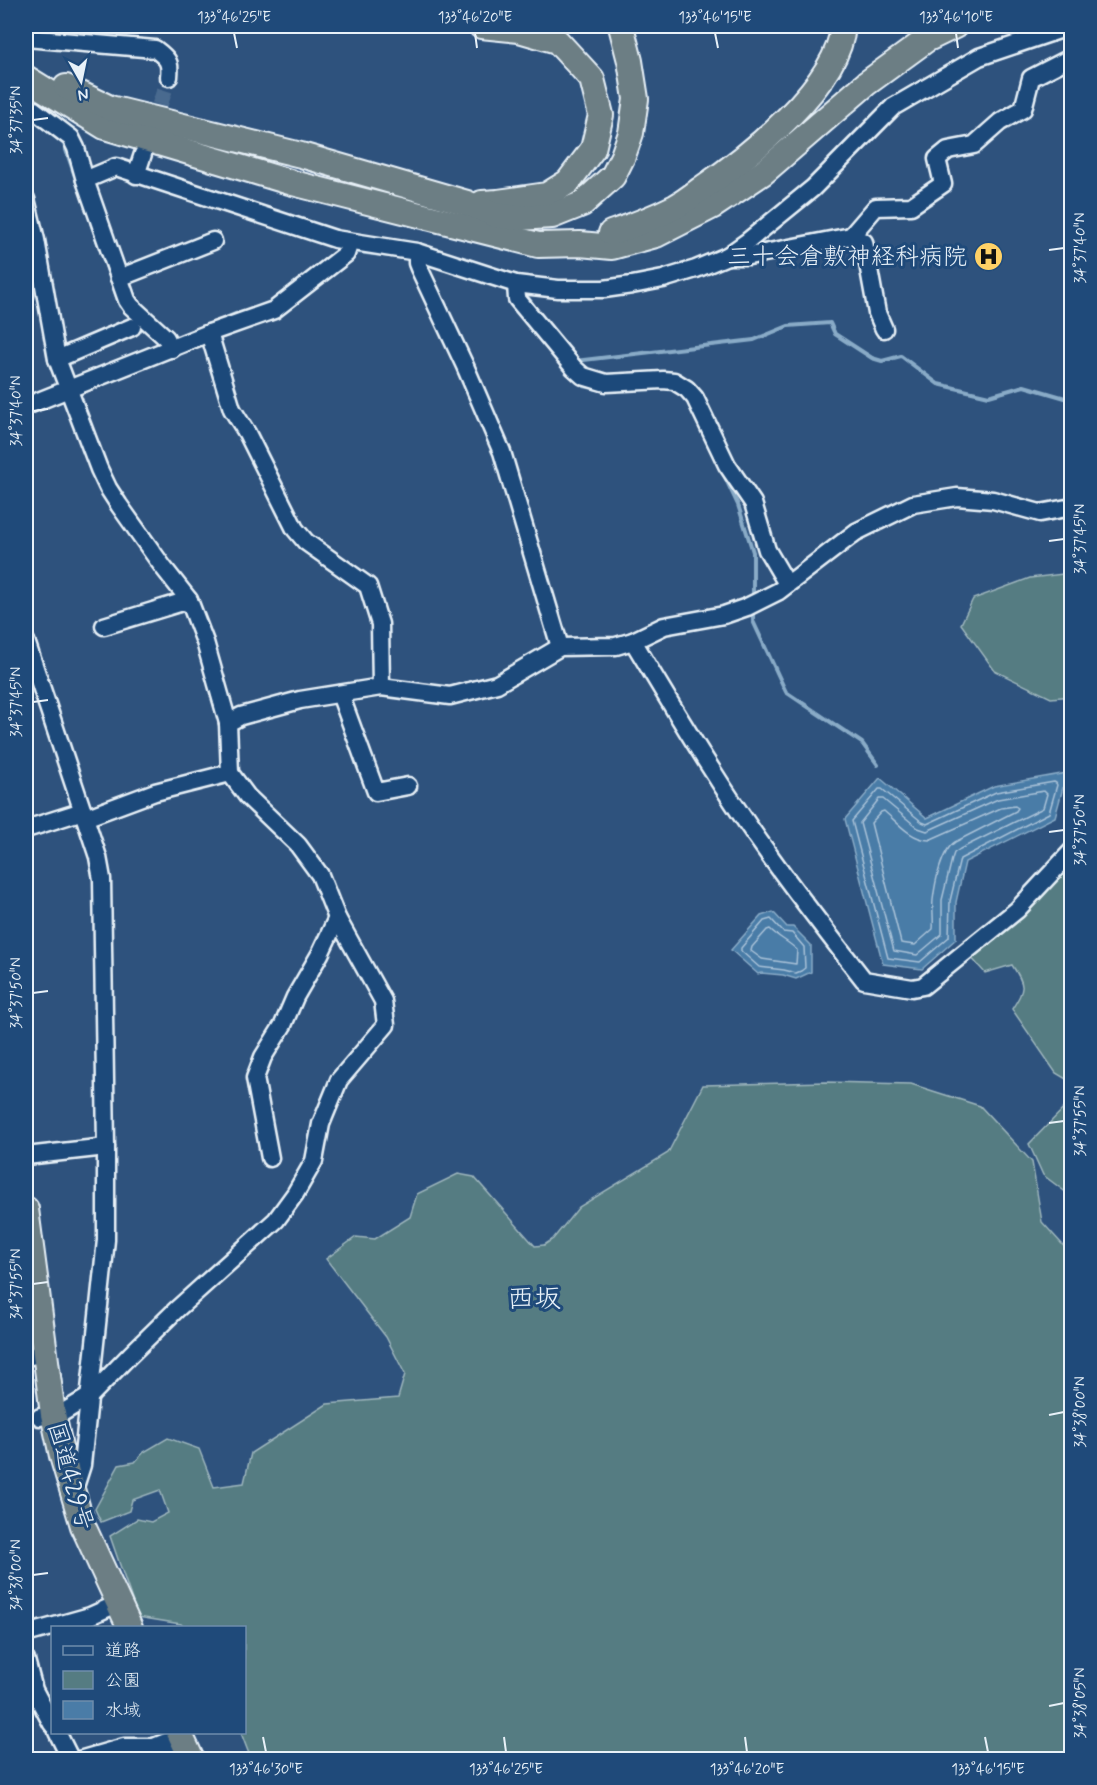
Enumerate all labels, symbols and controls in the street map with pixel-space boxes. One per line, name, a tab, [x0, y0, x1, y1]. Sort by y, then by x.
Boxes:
text: 133°46'25"E	[197, 8, 271, 28]
text: 133°46'20"E	[438, 8, 513, 28]
text: 133°46'15"E	[678, 8, 752, 28]
text: 133°46'10"E	[919, 8, 993, 28]
north arrow	[51, 51, 111, 111]
text: N	[76, 83, 90, 106]
text: 34°37'35"N	[7, 86, 27, 154]
text: 34°37'40"N	[1071, 212, 1091, 284]
hospital icon: 三十会倉敷神経科病院	[972, 240, 1004, 272]
place label: 三十会倉敷神経科病院	[727, 242, 967, 273]
text: 34°37'40"N	[7, 375, 27, 447]
text: 34°37'45"N	[1071, 504, 1091, 574]
text: 34°37'45"N	[7, 667, 27, 737]
text: 34°37'50"N	[1071, 794, 1091, 866]
text: 34°37'50"N	[7, 957, 27, 1029]
text: 34°37'55"N	[1071, 1086, 1091, 1156]
text: 34°37'55"N	[7, 1249, 27, 1319]
district label: 西坂	[507, 1282, 561, 1317]
text: 34°38'00"N	[1071, 1376, 1091, 1448]
street label: 国道429号	[39, 1419, 100, 1534]
text: 34°38'00"N	[7, 1539, 27, 1611]
legend	[51, 1626, 246, 1734]
text: 道路	[105, 1639, 141, 1663]
text: 34°38'05"N	[1071, 1668, 1091, 1738]
text: 公園	[105, 1669, 141, 1693]
text: 水域	[105, 1699, 141, 1723]
text: 133°46'30"E	[229, 1760, 303, 1780]
text: 133°46'25"E	[469, 1760, 543, 1780]
text: 133°46'20"E	[710, 1760, 785, 1780]
text: 133°46'15"E	[951, 1760, 1025, 1780]

